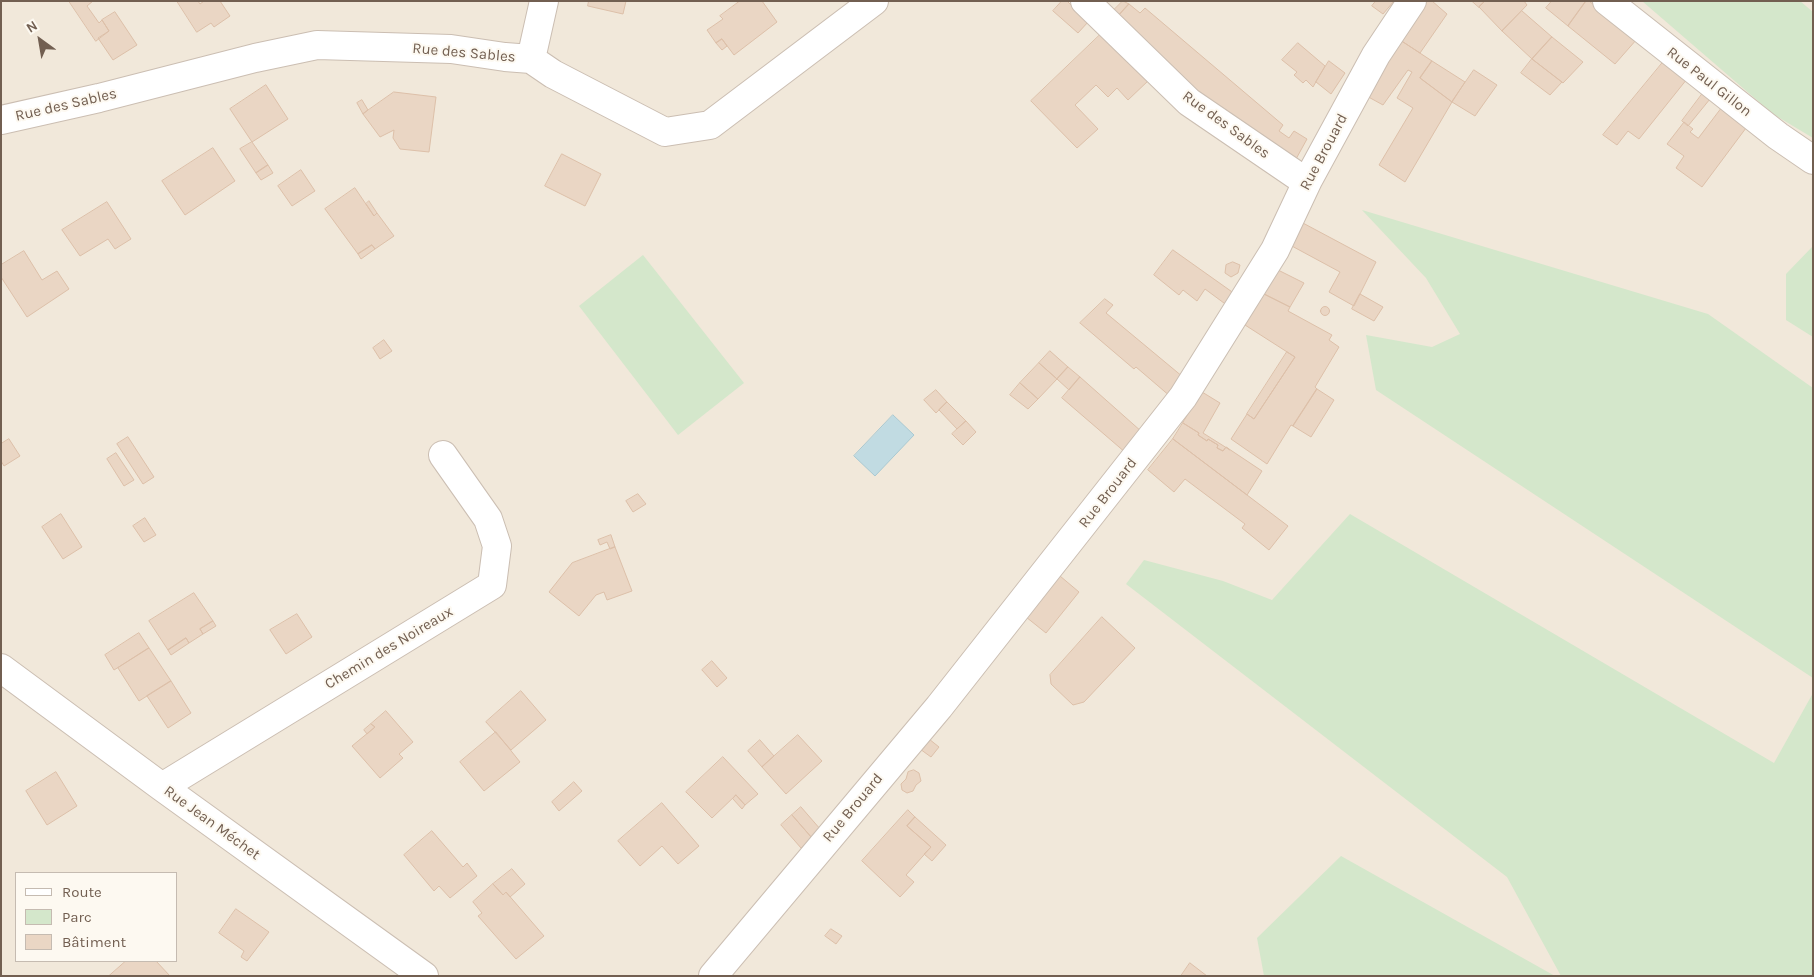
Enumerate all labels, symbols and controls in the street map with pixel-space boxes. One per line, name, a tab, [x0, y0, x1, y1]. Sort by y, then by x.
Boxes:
north arrow	[15, 15, 65, 65]
text: N	[23, 17, 41, 37]
street label: Rue des Sables	[412, 40, 516, 66]
street label: Rue Paul Gillon	[1663, 43, 1755, 121]
street label: Rue des Sables	[14, 85, 118, 125]
street label: Rue des Sables	[1179, 87, 1273, 163]
street label: Rue Brouard	[1296, 111, 1352, 193]
street label: Rue Brouard	[1075, 454, 1141, 532]
street label: Chemin des Noireaux	[322, 603, 456, 693]
street label: Rue Brouard	[819, 770, 887, 846]
street label: Rue Jean Méchet	[160, 782, 264, 864]
legend	[15, 872, 178, 962]
text: Route	[62, 883, 102, 901]
text: Parc	[62, 908, 92, 926]
text: Bâtiment	[62, 933, 126, 951]

